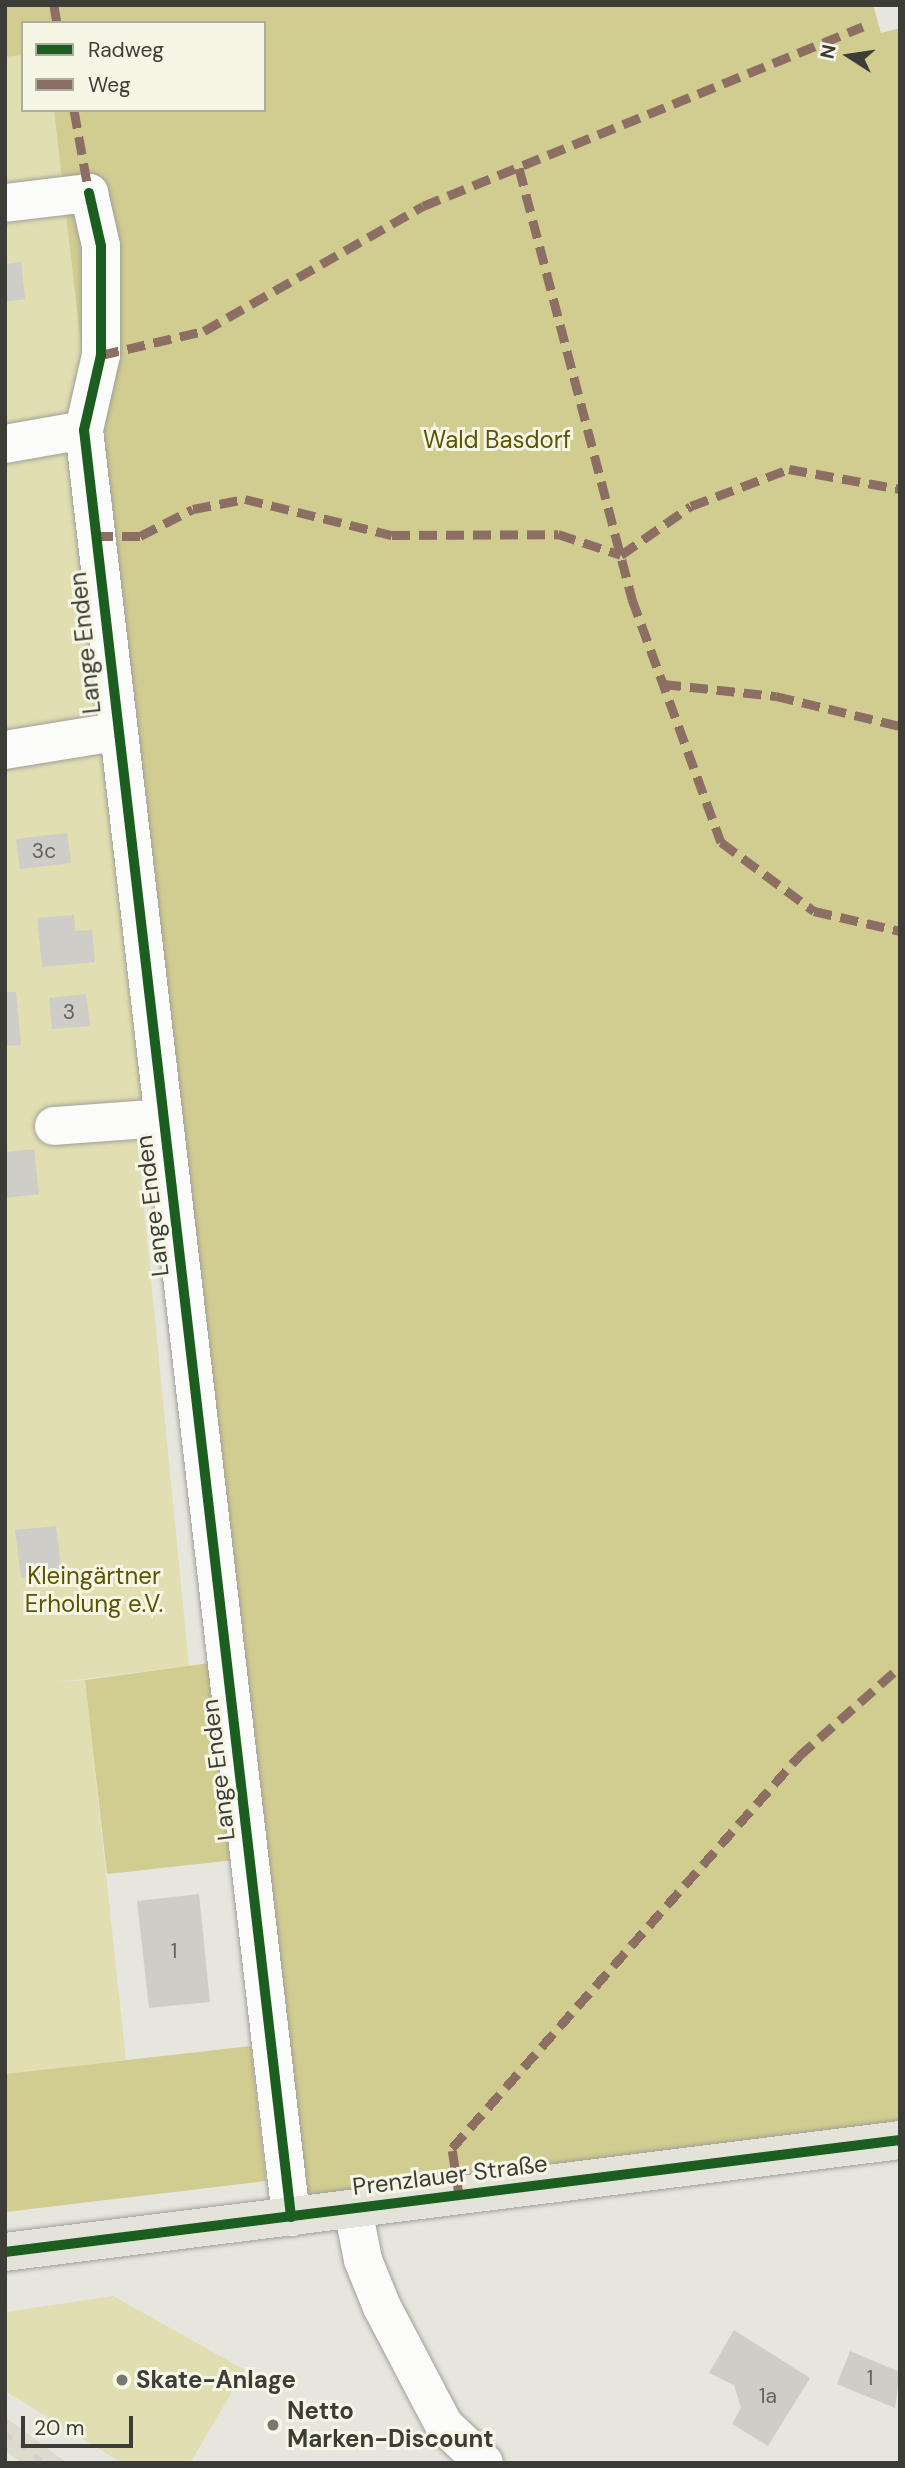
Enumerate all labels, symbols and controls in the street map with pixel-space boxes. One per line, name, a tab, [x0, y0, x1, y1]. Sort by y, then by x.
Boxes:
legend	[21, 21, 266, 112]
north arrow	[814, 21, 884, 91]
text: Radweg	[88, 36, 164, 64]
text: N	[814, 42, 842, 61]
text: Weg	[88, 71, 131, 99]
park label: Wald Basdorf	[423, 426, 571, 454]
street label: Lange Enden	[63, 571, 107, 715]
house number: 3c	[32, 838, 56, 864]
house number: 3	[63, 999, 75, 1025]
street label: Lange Enden	[129, 1134, 175, 1278]
park label: Kleingärtner Erholung e.V.	[25, 1562, 163, 1618]
street label: Lange Enden	[195, 1698, 241, 1842]
house number: 1	[171, 1938, 177, 1964]
street label: Prenzlauer Straße	[351, 2149, 549, 2201]
house number: 1	[867, 2365, 873, 2391]
place label: Skate-Anlage	[136, 2366, 296, 2394]
marker: Skate-Anlage	[114, 2372, 130, 2388]
house number: 1a	[759, 2383, 777, 2409]
place label: Netto Marken-Discount	[287, 2397, 494, 2453]
scale bar	[24, 2402, 136, 2446]
text: 20 m	[34, 2414, 85, 2442]
marker: Netto Marken-Discount	[265, 2417, 281, 2433]

